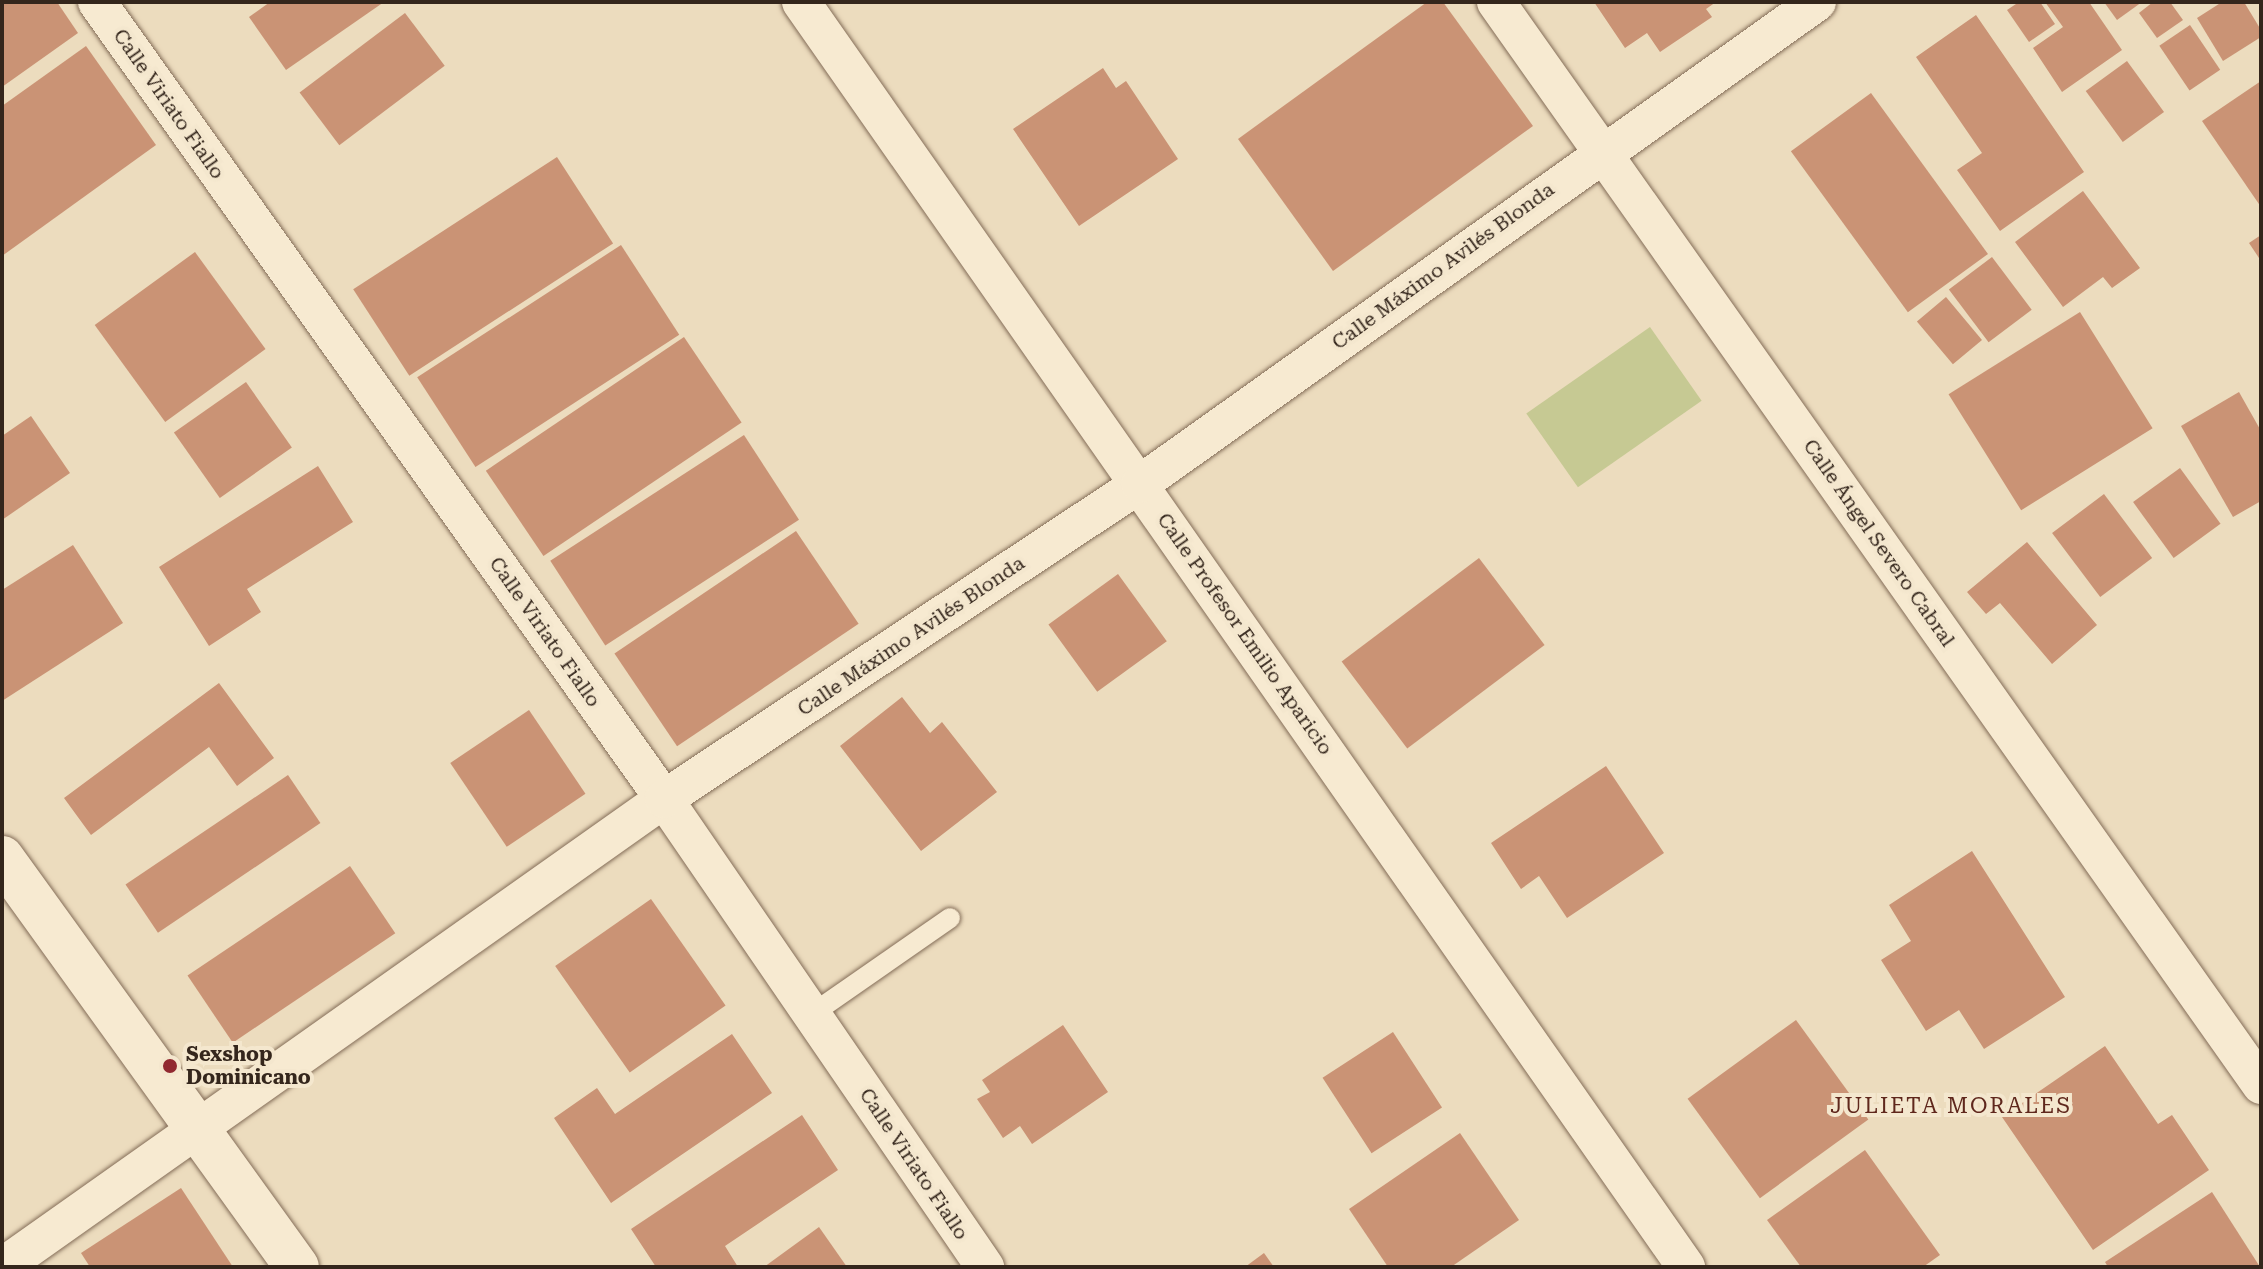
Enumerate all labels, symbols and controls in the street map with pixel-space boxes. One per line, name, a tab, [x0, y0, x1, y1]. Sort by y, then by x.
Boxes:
street label: Calle Viriato Fiallo	[108, 24, 230, 184]
street label: Calle Máximo Avilés Blonda	[1327, 177, 1559, 355]
street label: Calle Ángel Severo Cabral	[1798, 435, 1960, 651]
street label: Calle Profesor Emilio Aparicio	[1152, 508, 1338, 760]
street label: Calle Máximo Avilés Blonda	[793, 551, 1029, 721]
street label: Calle Viriato Fiallo	[484, 552, 606, 712]
place label: Sexshop Dominicano	[186, 1042, 311, 1089]
marker: Sexshop Dominicano	[161, 1057, 179, 1075]
street label: Calle Viriato Fiallo	[854, 1084, 974, 1244]
district label: JULIETA MORALES	[1830, 1093, 2072, 1119]

